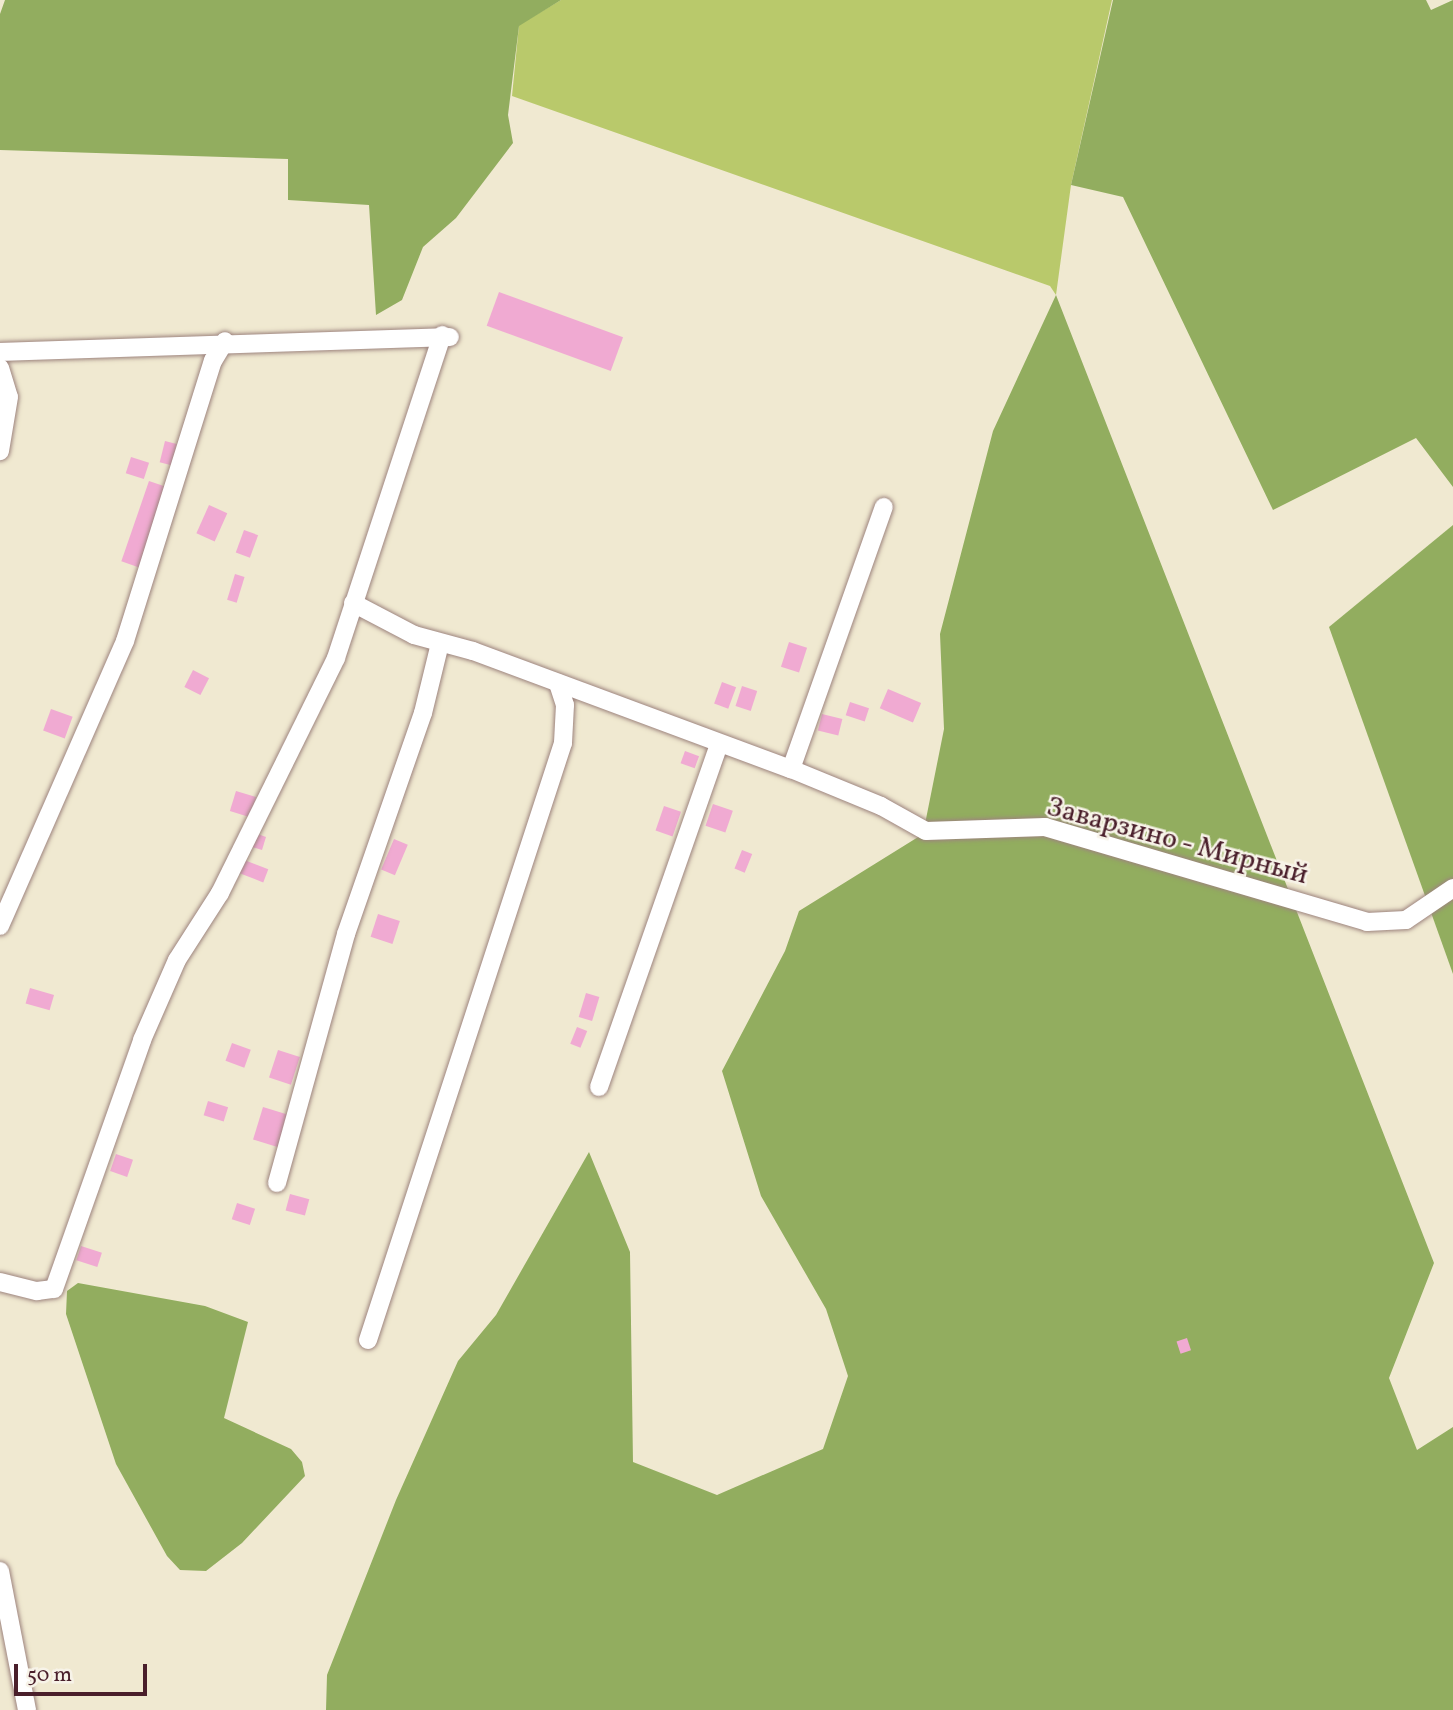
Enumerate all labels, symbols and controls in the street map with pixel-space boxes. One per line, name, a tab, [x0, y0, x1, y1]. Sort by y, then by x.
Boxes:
street label: Заварзино - Мирный	[1042, 791, 1312, 893]
scale bar	[18, 1650, 150, 1694]
text: 50 m	[27, 1661, 72, 1690]

